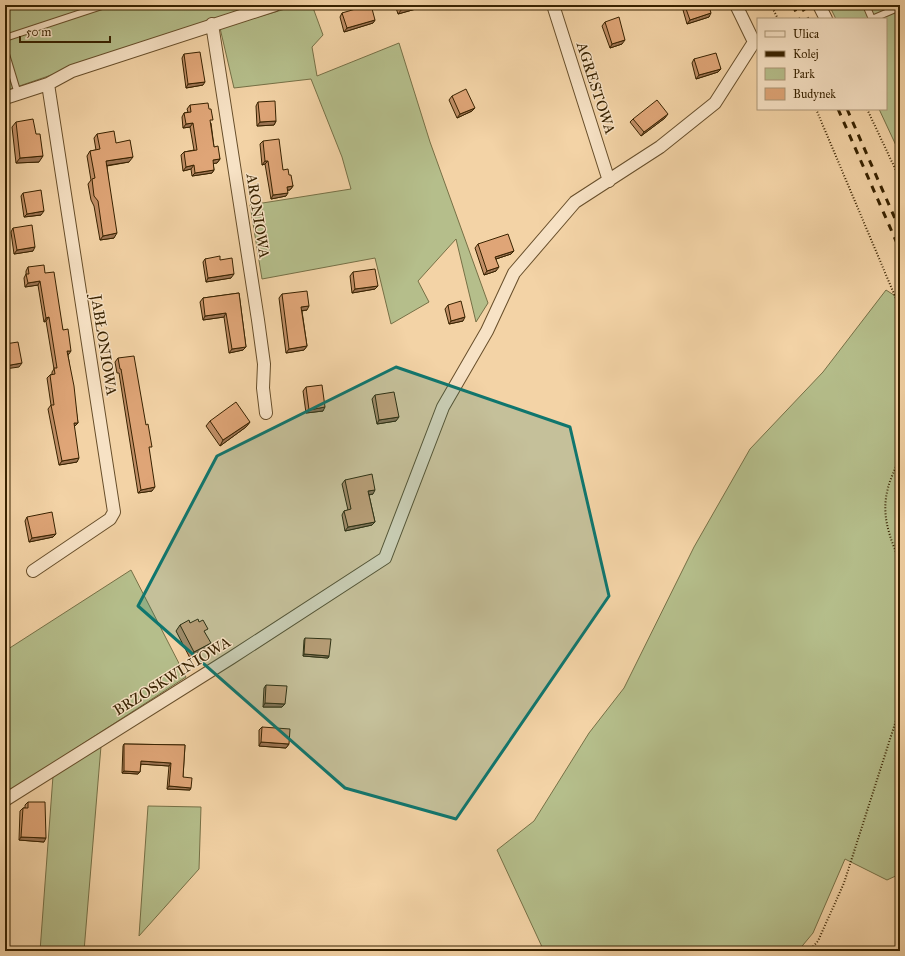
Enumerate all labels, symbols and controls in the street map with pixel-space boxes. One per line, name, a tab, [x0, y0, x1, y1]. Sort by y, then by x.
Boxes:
scale bar	[20, 18, 110, 44]
legend	[757, 18, 887, 110]
text: 50 m	[26, 25, 51, 39]
text: Ulica	[793, 27, 820, 41]
street label: AGRESTOWA	[572, 39, 619, 136]
text: Kolej	[793, 47, 819, 61]
text: Park	[793, 67, 815, 81]
text: Budynek	[793, 87, 836, 101]
street label: ARONIOWA	[242, 171, 274, 260]
street label: JABŁONIOWA	[86, 291, 121, 397]
street label: BRZOSKWINIOWA	[110, 633, 234, 719]

